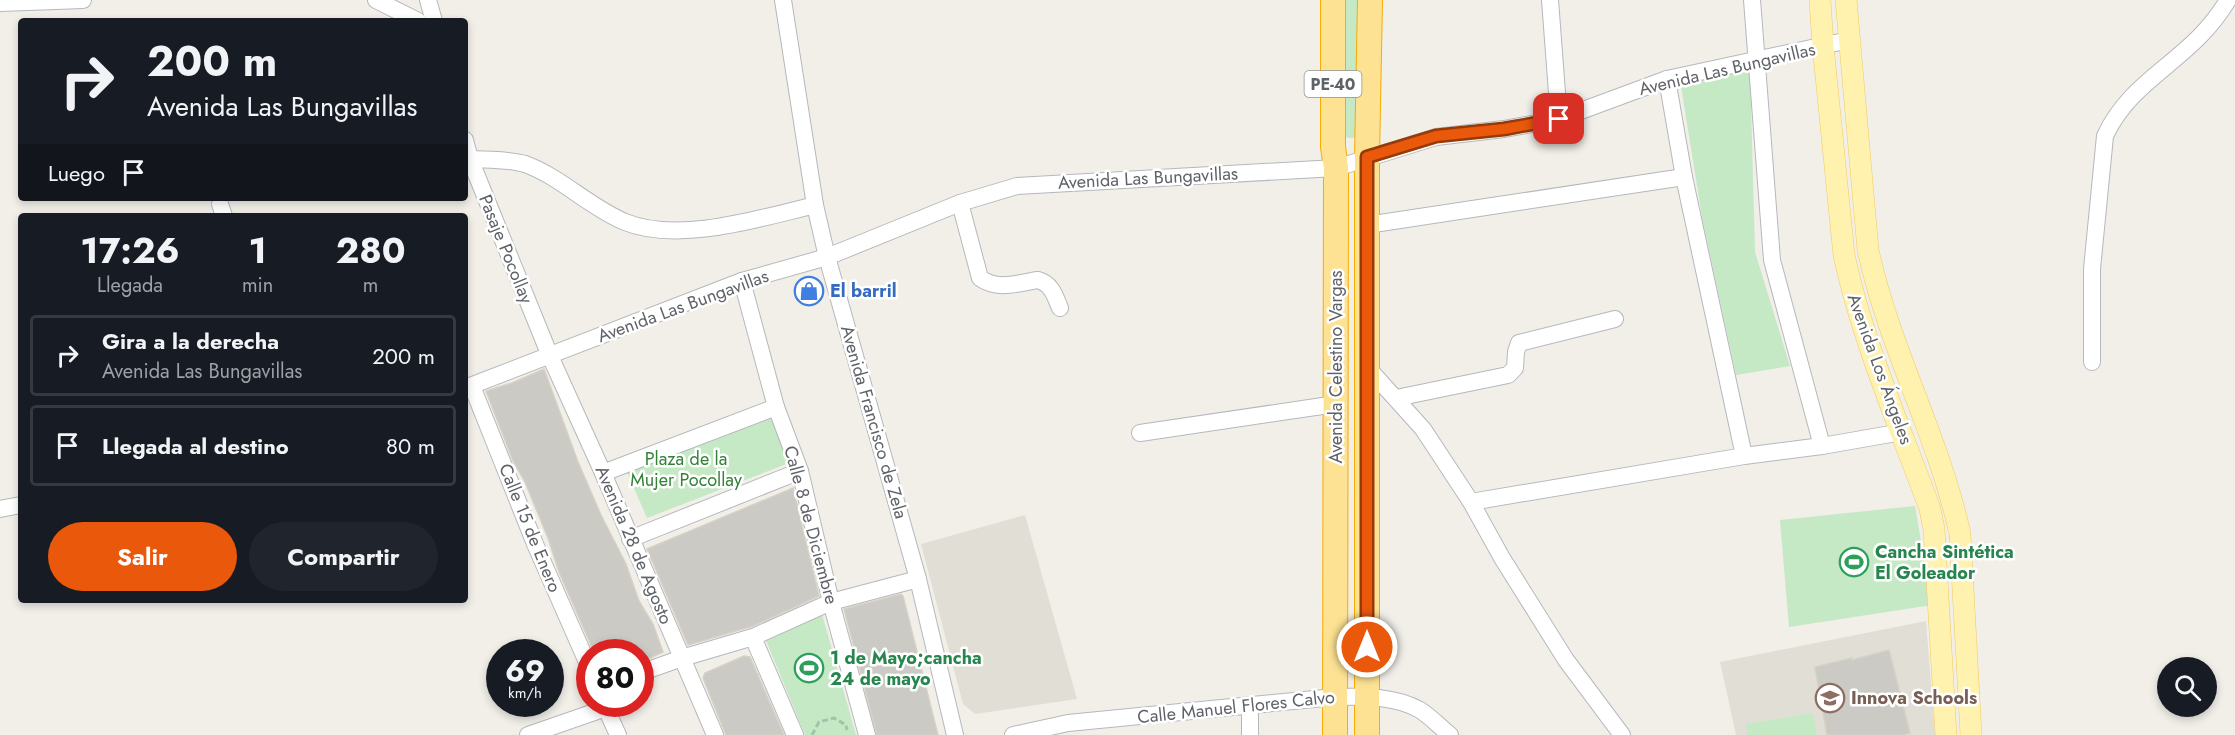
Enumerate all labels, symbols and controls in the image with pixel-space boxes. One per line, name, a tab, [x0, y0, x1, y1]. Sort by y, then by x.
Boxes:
text: 200 m	[147, 31, 277, 92]
street label: Avenida Las Bungavillas	[1636, 36, 1818, 102]
icon: right	[48, 42, 126, 120]
road number: PE-40	[1304, 71, 1362, 97]
text: Avenida Las Bungavillas	[147, 87, 418, 126]
pin	[1533, 93, 1584, 144]
icon: arrive	[1542, 102, 1575, 135]
icon: arrive	[117, 156, 150, 189]
text: Luego	[48, 157, 105, 189]
street label: Avenida Las Bungavillas	[1057, 160, 1239, 196]
street label: Pasaje Pocollay	[472, 191, 540, 307]
text: 17:26	[80, 224, 180, 276]
text: 1	[248, 224, 267, 276]
text: 280	[336, 224, 406, 276]
street label: Avenida Las Bungavillas	[594, 263, 772, 349]
street label: Avenida Celestino Vargas	[1323, 270, 1349, 464]
text: Llegada	[97, 271, 163, 300]
text: min	[242, 271, 273, 300]
text: m	[363, 271, 378, 300]
shop icon: El barril	[793, 275, 825, 307]
place label: El barril	[830, 278, 897, 304]
street label: Avenida Los Ángeles	[1841, 290, 1919, 448]
street label: Avenida Francisco de Zela	[834, 322, 914, 522]
text: Gira a la derecha	[102, 325, 279, 357]
icon: right	[51, 339, 84, 372]
text: 200 m	[372, 340, 435, 372]
text: Avenida Las Bungavillas	[102, 357, 302, 386]
icon: arrive	[51, 429, 84, 462]
text: Llegada al destino	[102, 430, 289, 462]
text: 80 m	[386, 430, 435, 462]
street label: Calle 8 de Diciembre	[777, 443, 845, 607]
park label: Plaza de la Mujer Pocollay	[630, 446, 742, 493]
street label: Calle 15 de Enero	[492, 460, 568, 596]
street label: Avenida 28 de Agosto	[589, 462, 679, 629]
button: Salir	[48, 522, 237, 591]
button: Compartir	[249, 522, 438, 591]
place label: Cancha Sintética El Goleador	[1875, 539, 2014, 586]
sports icon: Cancha Sintética El Goleador	[1838, 546, 1870, 578]
position arrow	[1335, 615, 1399, 679]
speed limit sign: 80	[576, 639, 654, 717]
place label: 1 de Mayo;cancha 24 de mayo	[830, 645, 982, 692]
text: 69	[505, 649, 545, 692]
sports icon: 1 de Mayo;cancha 24 de mayo	[793, 652, 825, 684]
map controls	[2157, 657, 2217, 717]
button: search	[2157, 657, 2217, 717]
text: km/h	[508, 682, 542, 704]
school or university icon: Innova Schools	[1814, 682, 1846, 714]
street label: Calle Manuel Flores Calvo	[1136, 684, 1336, 730]
place label: Innova Schools	[1851, 685, 1977, 711]

